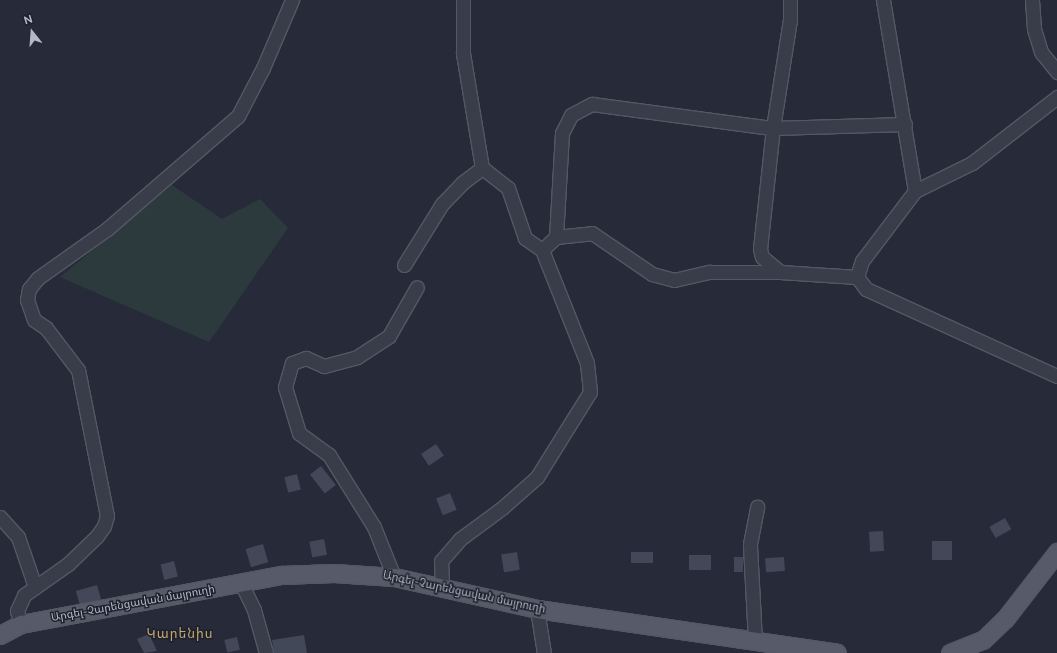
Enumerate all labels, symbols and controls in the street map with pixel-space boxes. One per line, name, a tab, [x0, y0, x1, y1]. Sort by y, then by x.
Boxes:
north arrow	[12, 12, 52, 52]
text: N	[22, 13, 34, 27]
street label: Արգել-Չարենցավան մայրուղի	[381, 569, 547, 617]
street label: Արգել-Չարենցավան մայրուղի	[50, 583, 216, 625]
district label: Կարենիս	[146, 626, 214, 642]

